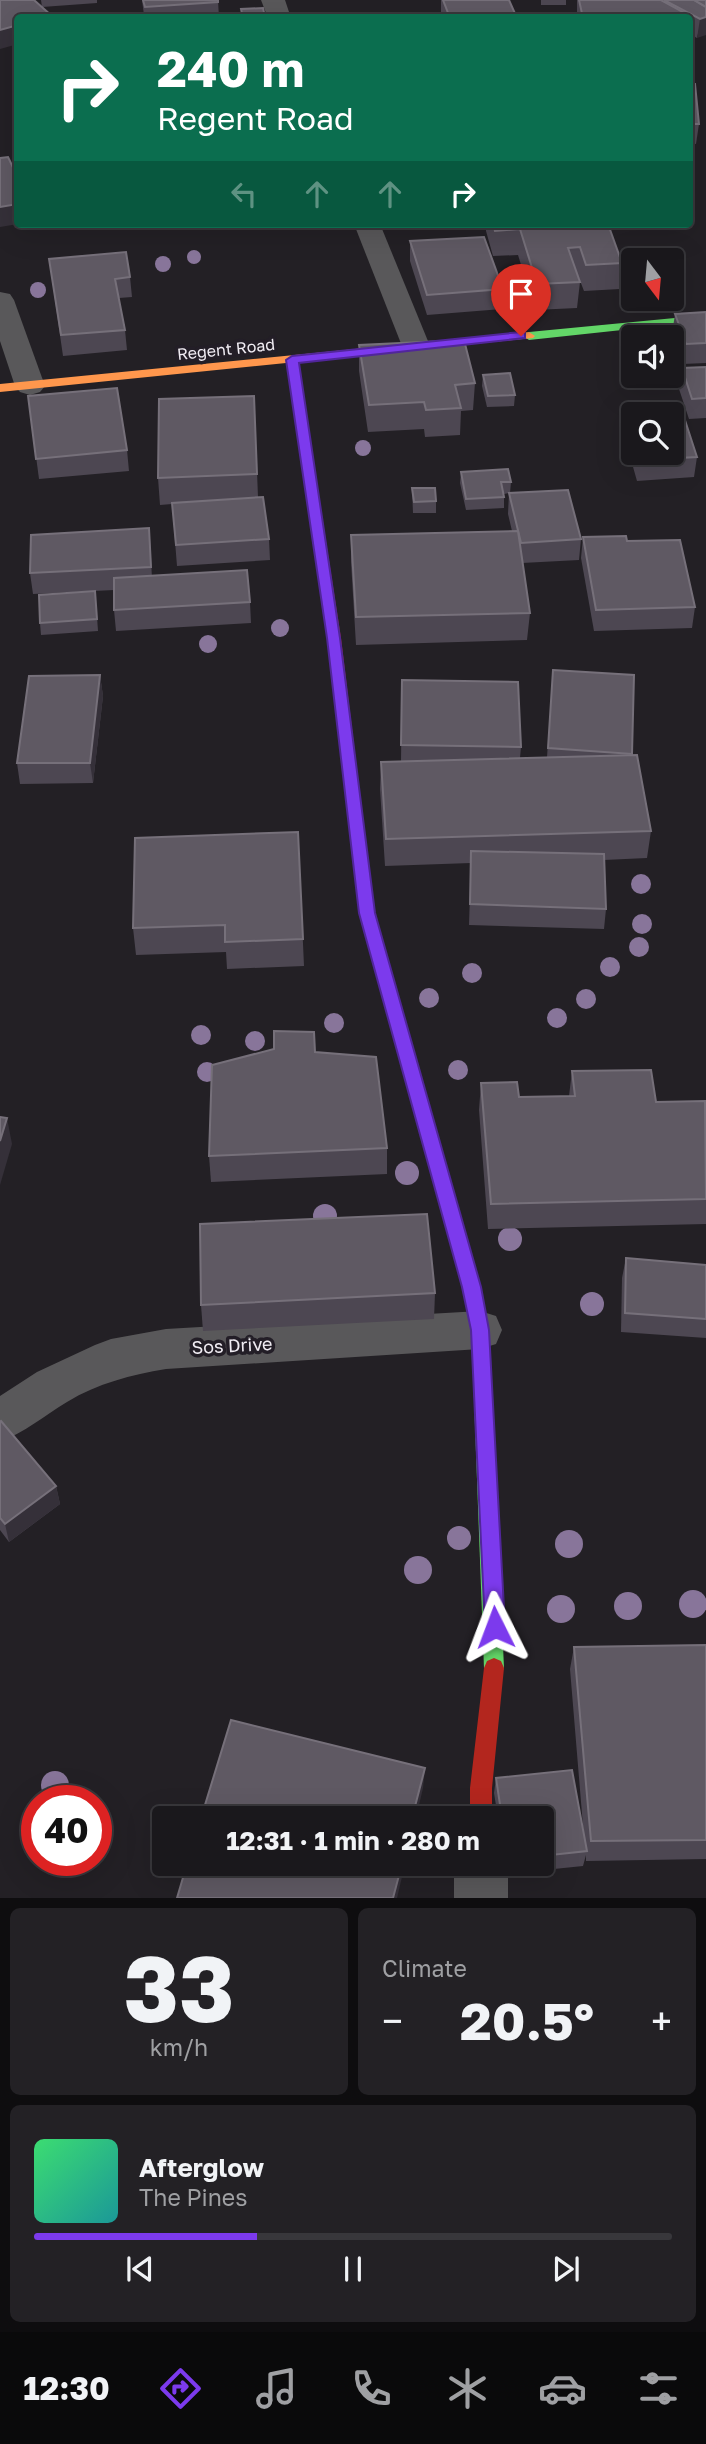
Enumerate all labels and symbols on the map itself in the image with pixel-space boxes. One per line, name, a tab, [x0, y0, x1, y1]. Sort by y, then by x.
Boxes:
north arrow	[621, 248, 684, 312]
pin	[491, 264, 551, 336]
street label: Regent Road	[176, 334, 276, 364]
street label: Sos Drive	[191, 1332, 273, 1358]
position arrow	[458, 1590, 532, 1664]
speed limit sign: 40	[21, 1785, 112, 1876]

